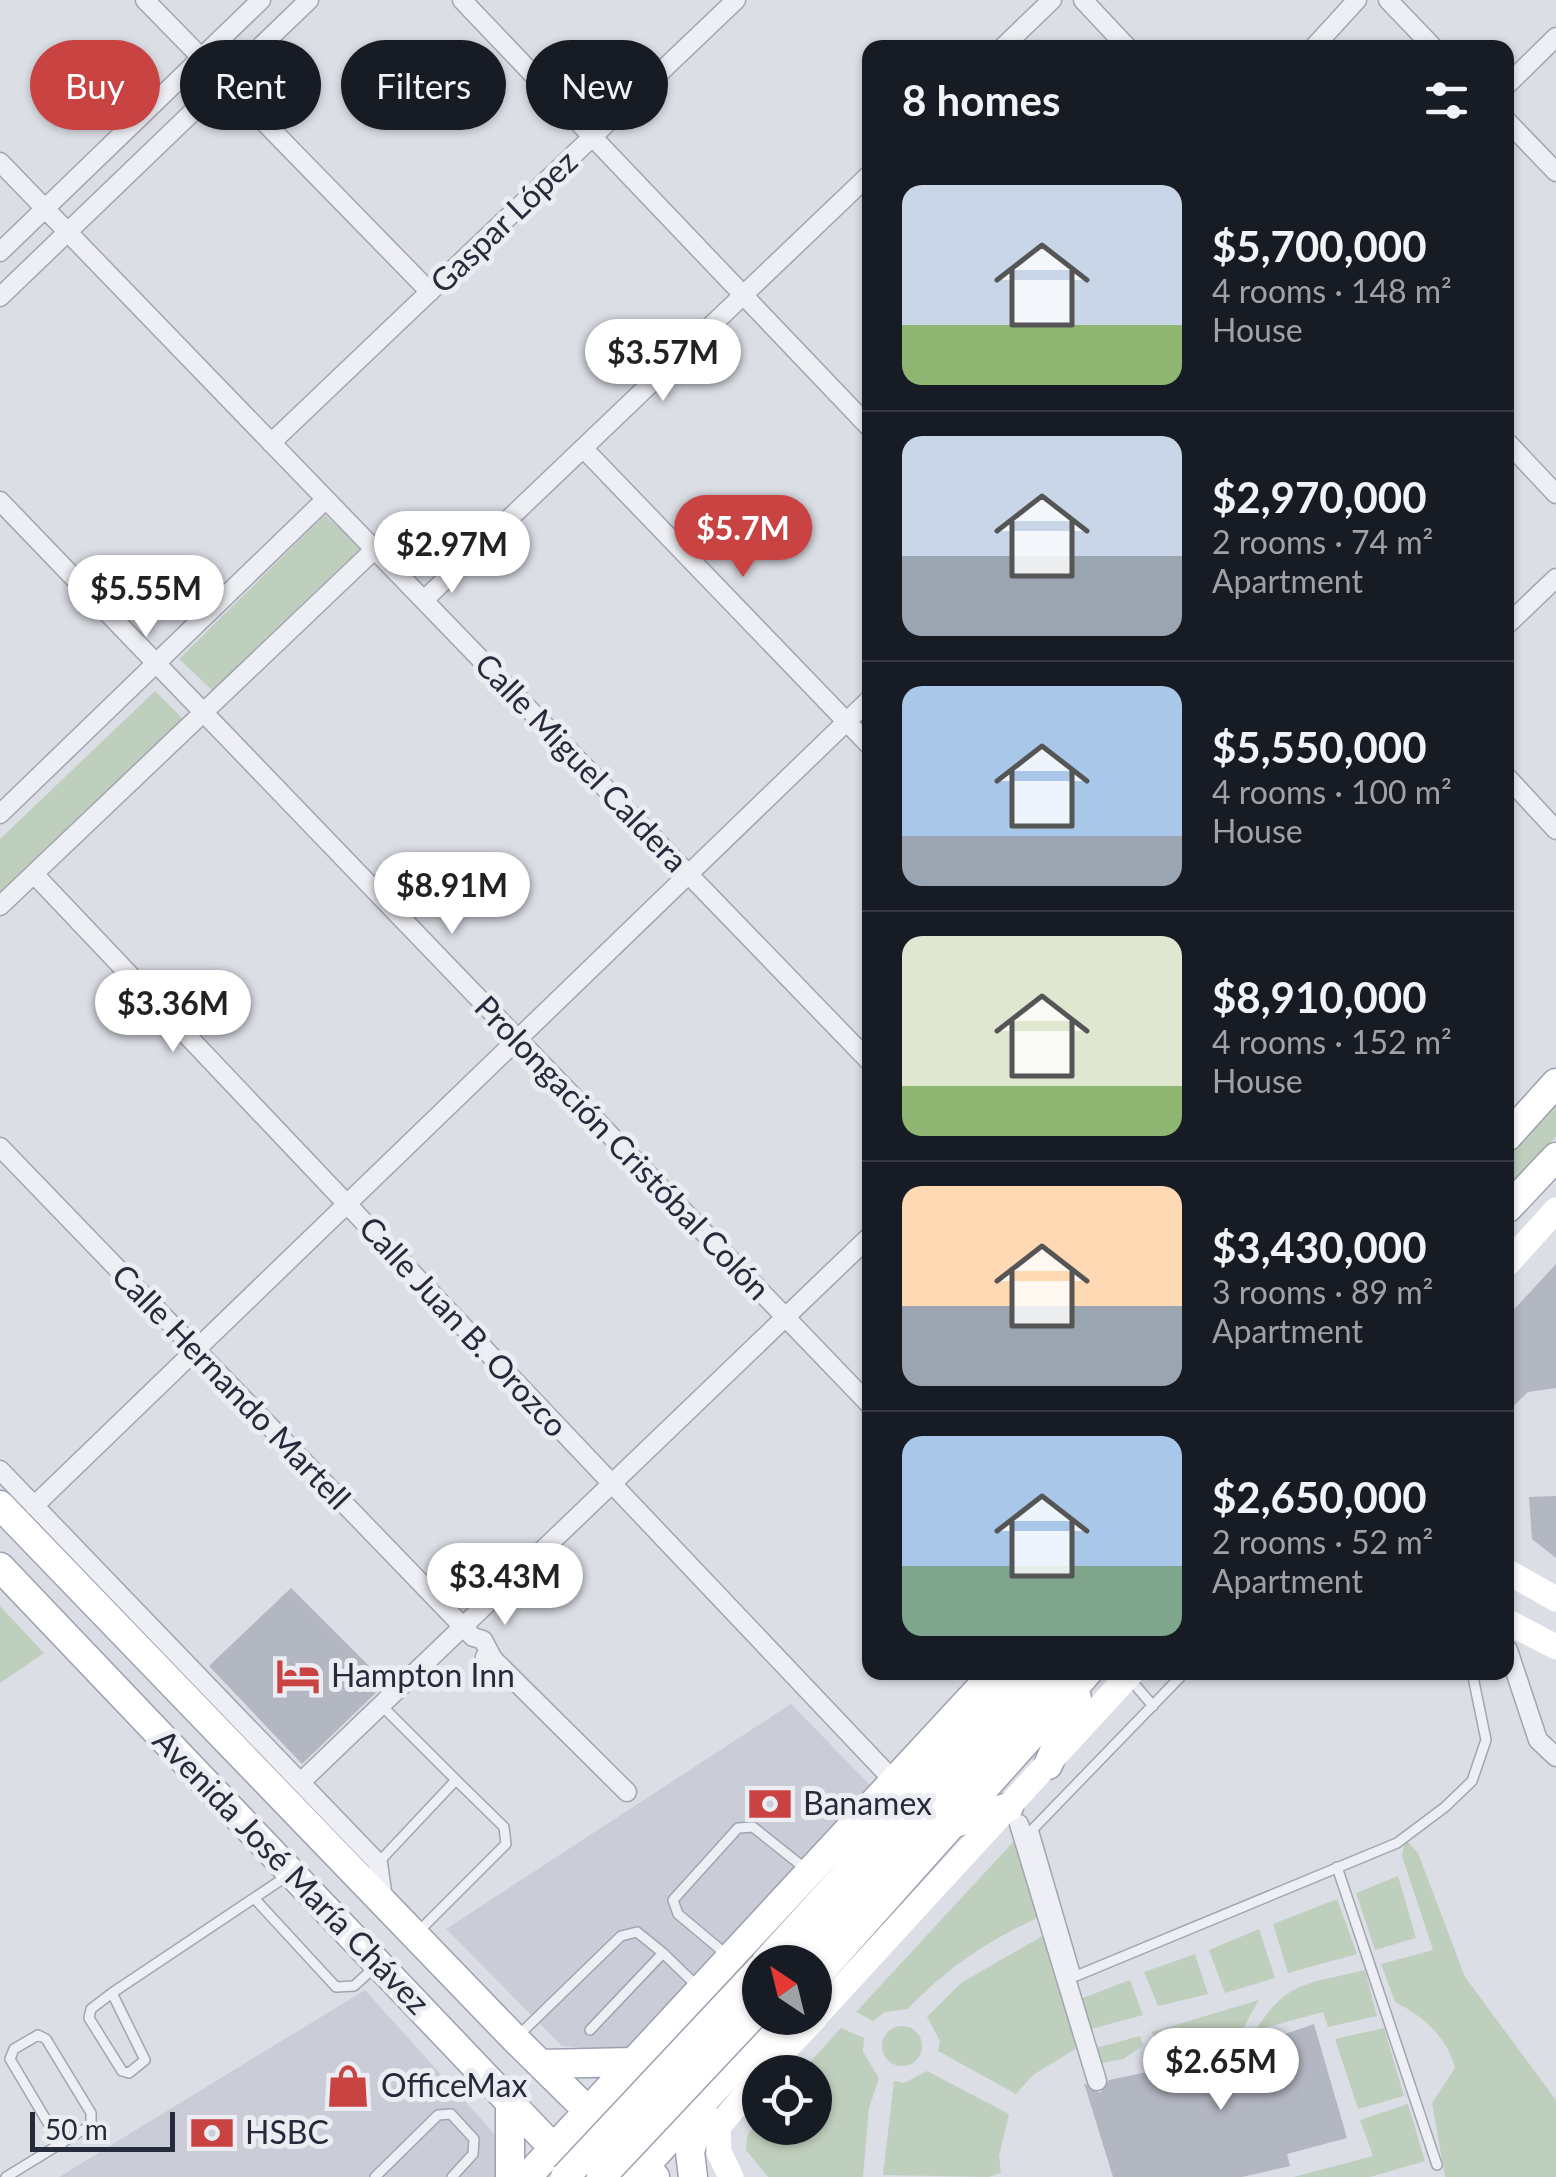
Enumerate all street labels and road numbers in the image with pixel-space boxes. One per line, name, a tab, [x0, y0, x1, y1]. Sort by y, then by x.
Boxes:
street label: Gaspar López	[422, 141, 584, 301]
street label: Calle Miguel Caldera	[468, 645, 696, 879]
street label: Prolongación Cristóbal Colón	[467, 987, 779, 1307]
street label: Calle Juan B. Orozco	[352, 1208, 576, 1444]
street label: Calle Hernando Martell	[105, 1255, 359, 1517]
street label: Avenida José María Chávez	[146, 1720, 438, 2021]

